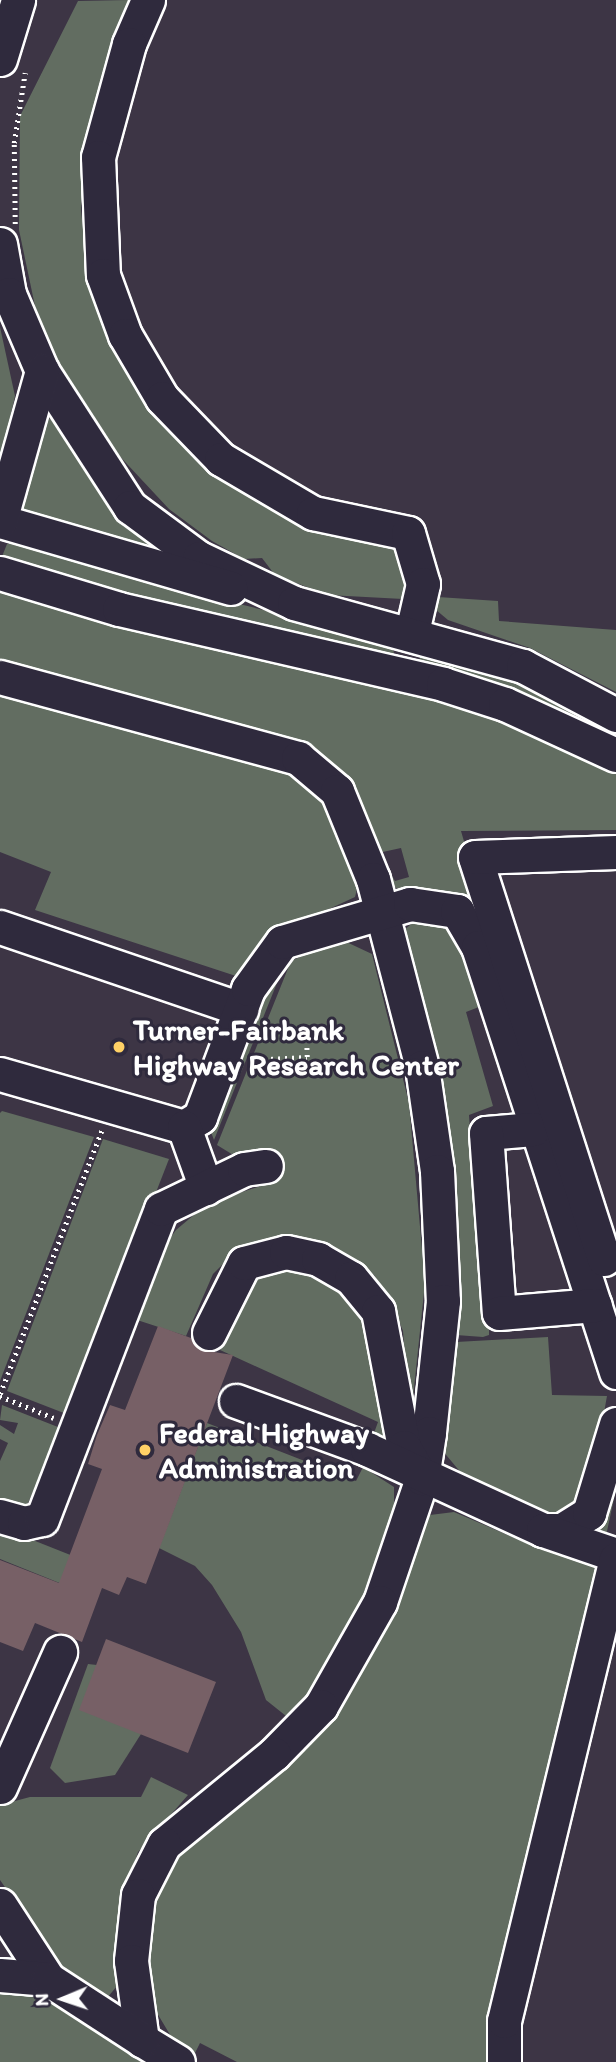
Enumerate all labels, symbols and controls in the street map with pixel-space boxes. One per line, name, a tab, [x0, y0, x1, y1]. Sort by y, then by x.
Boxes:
place label: Turner-Fairbank Highway Research Center	[133, 1012, 460, 1082]
marker: Turner-Fairbank Highway Research Center	[111, 1039, 127, 1055]
place label: Federal Highway Administration	[159, 1415, 369, 1486]
marker: Federal Highway Administration	[137, 1442, 153, 1458]
north arrow	[28, 1964, 98, 2034]
text: N	[30, 1993, 53, 2007]

